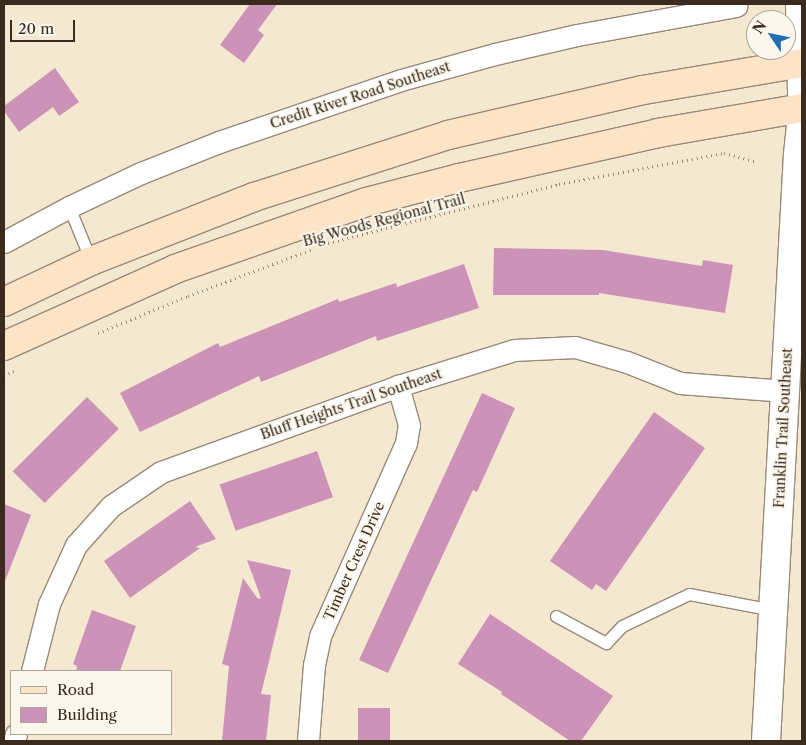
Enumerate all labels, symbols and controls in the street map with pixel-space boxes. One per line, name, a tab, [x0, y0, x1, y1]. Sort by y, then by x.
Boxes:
scale bar	[12, 10, 78, 42]
north arrow	[746, 10, 796, 60]
text: N	[749, 17, 770, 37]
text: 20 m	[18, 19, 54, 38]
street label: Credit River Road Southeast	[268, 58, 452, 132]
street label: Big Woods Regional Trail	[301, 190, 467, 250]
street label: Franklin Trail Southeast	[770, 347, 796, 509]
street label: Bluff Heights Trail Southeast	[258, 365, 444, 443]
street label: Timber Crest Drive	[320, 499, 388, 623]
legend	[10, 670, 172, 735]
text: Road	[57, 680, 94, 699]
text: Building	[57, 705, 117, 724]

